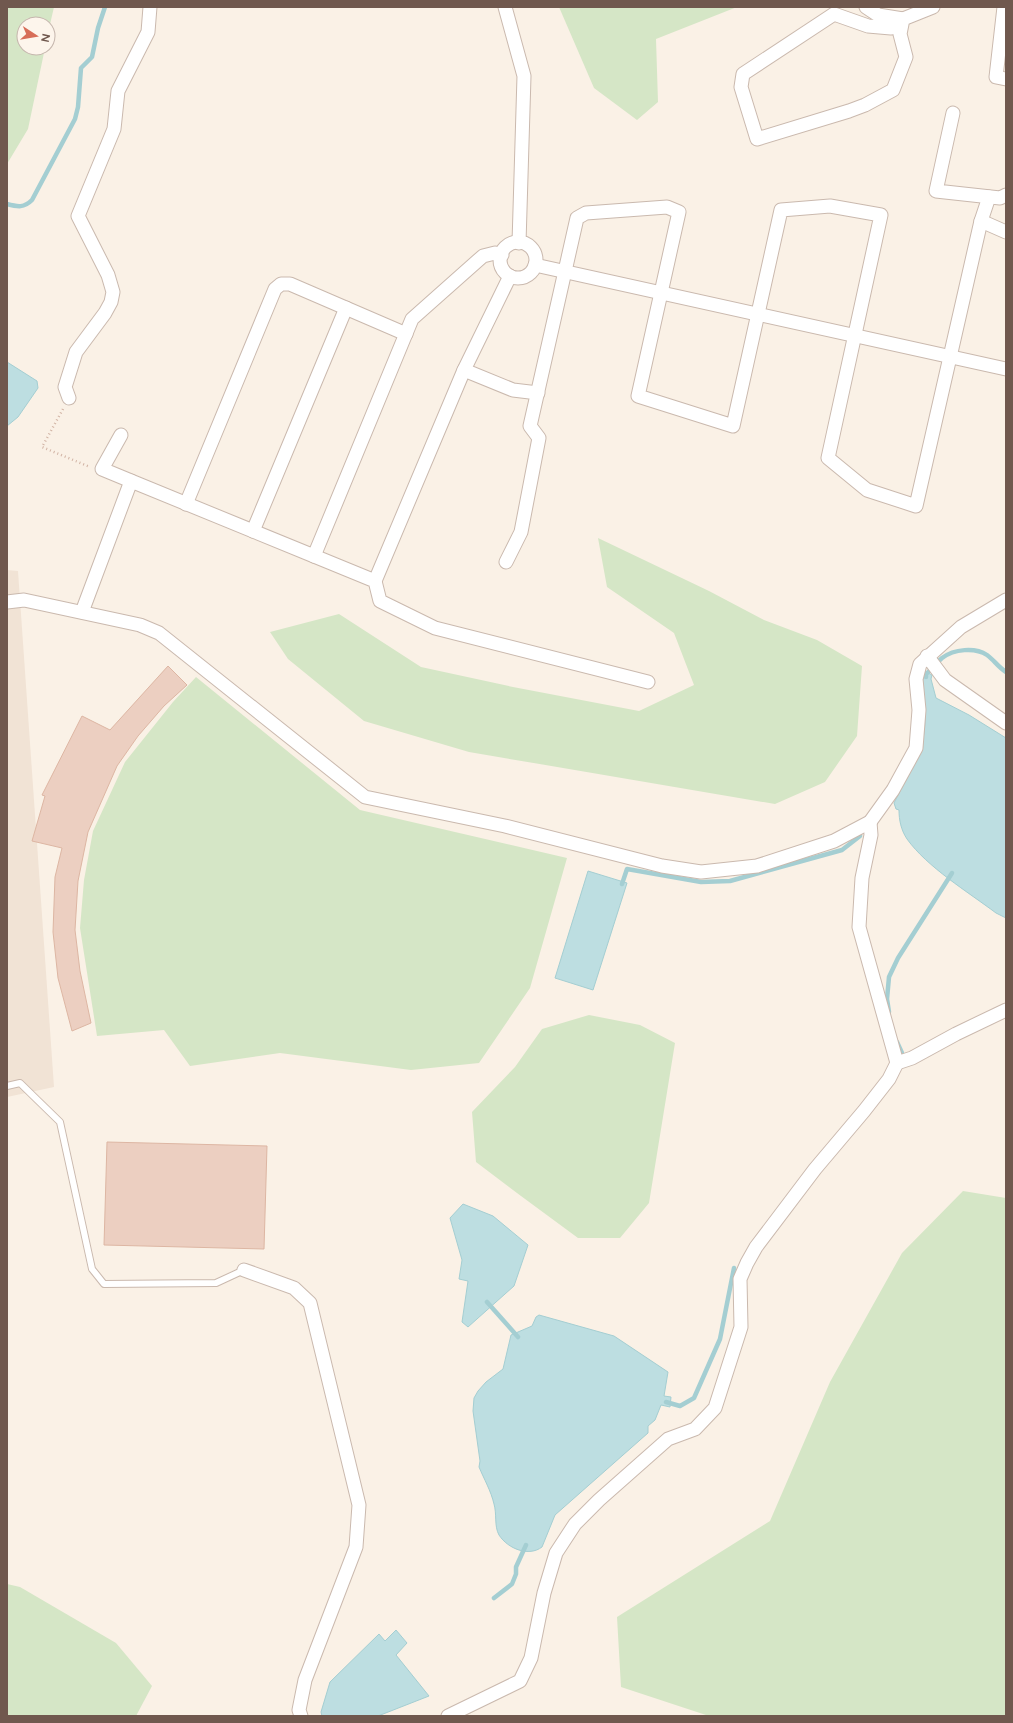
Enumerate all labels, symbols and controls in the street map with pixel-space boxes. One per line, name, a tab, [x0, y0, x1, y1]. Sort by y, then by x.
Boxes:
north arrow	[16, 16, 56, 56]
text: N	[38, 32, 53, 43]

